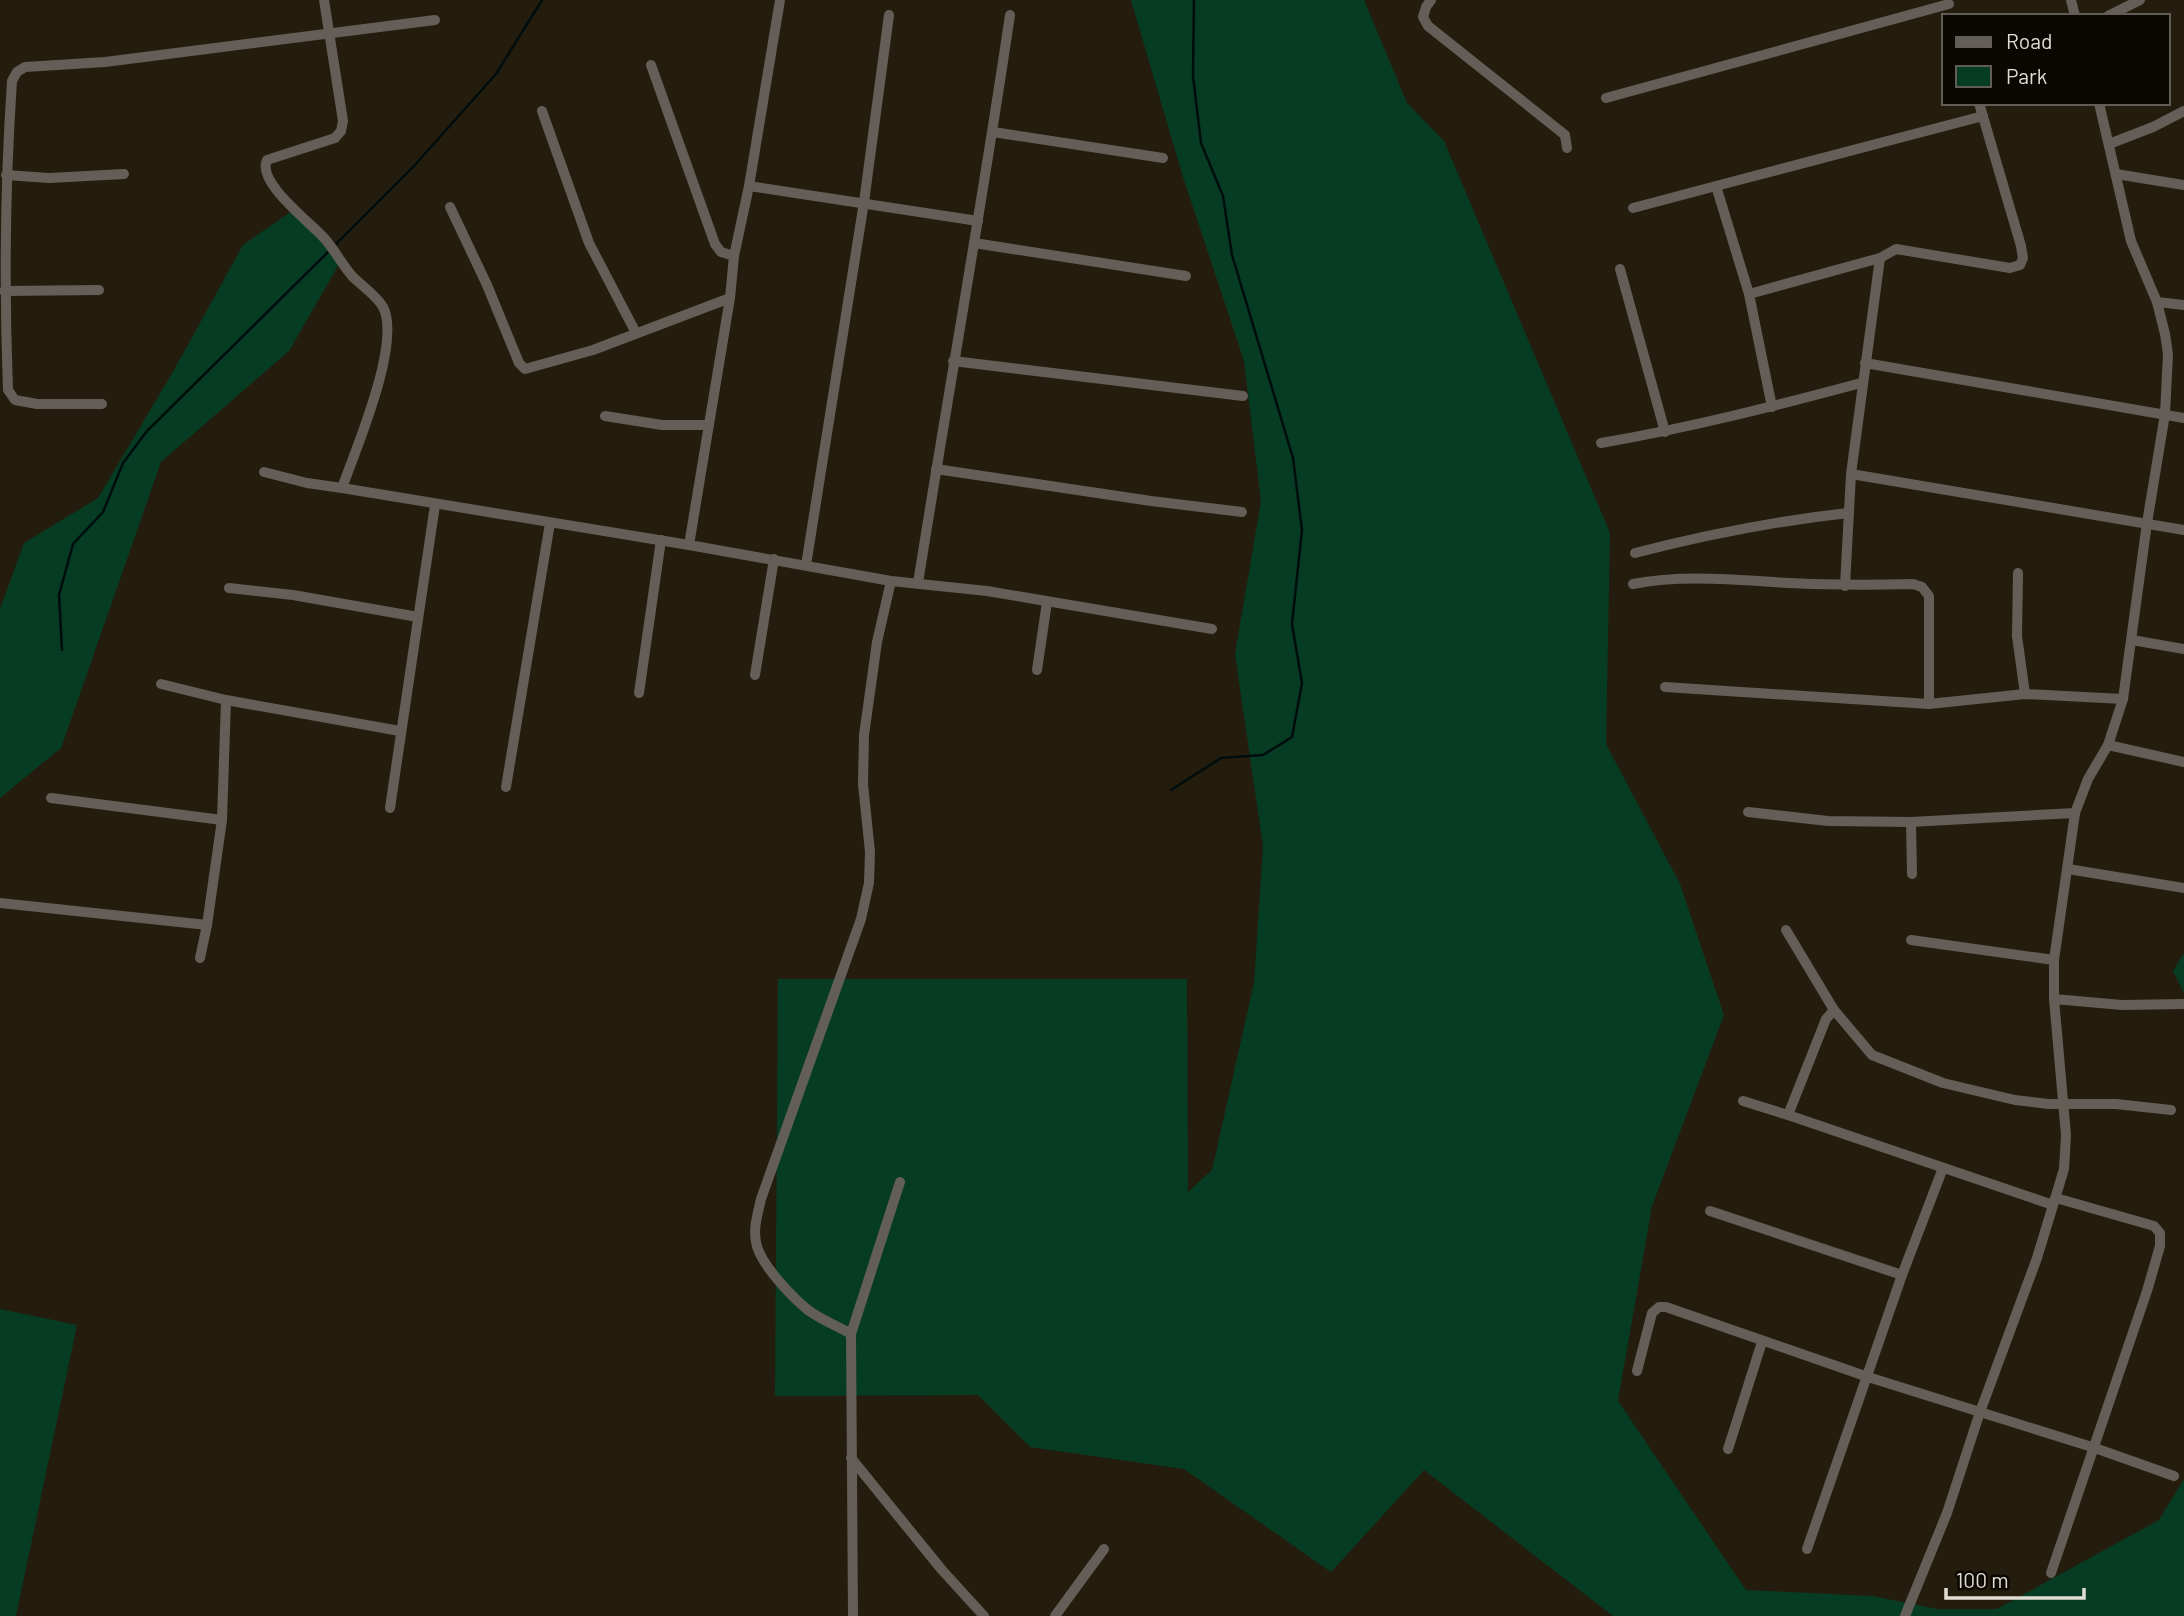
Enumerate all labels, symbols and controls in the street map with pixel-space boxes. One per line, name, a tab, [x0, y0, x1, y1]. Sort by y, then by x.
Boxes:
legend	[1942, 14, 2170, 105]
text: Road	[2006, 28, 2052, 53]
text: Park	[2006, 63, 2047, 88]
scale bar	[1946, 1556, 2084, 1600]
text: 100 m	[1956, 1567, 2009, 1592]

